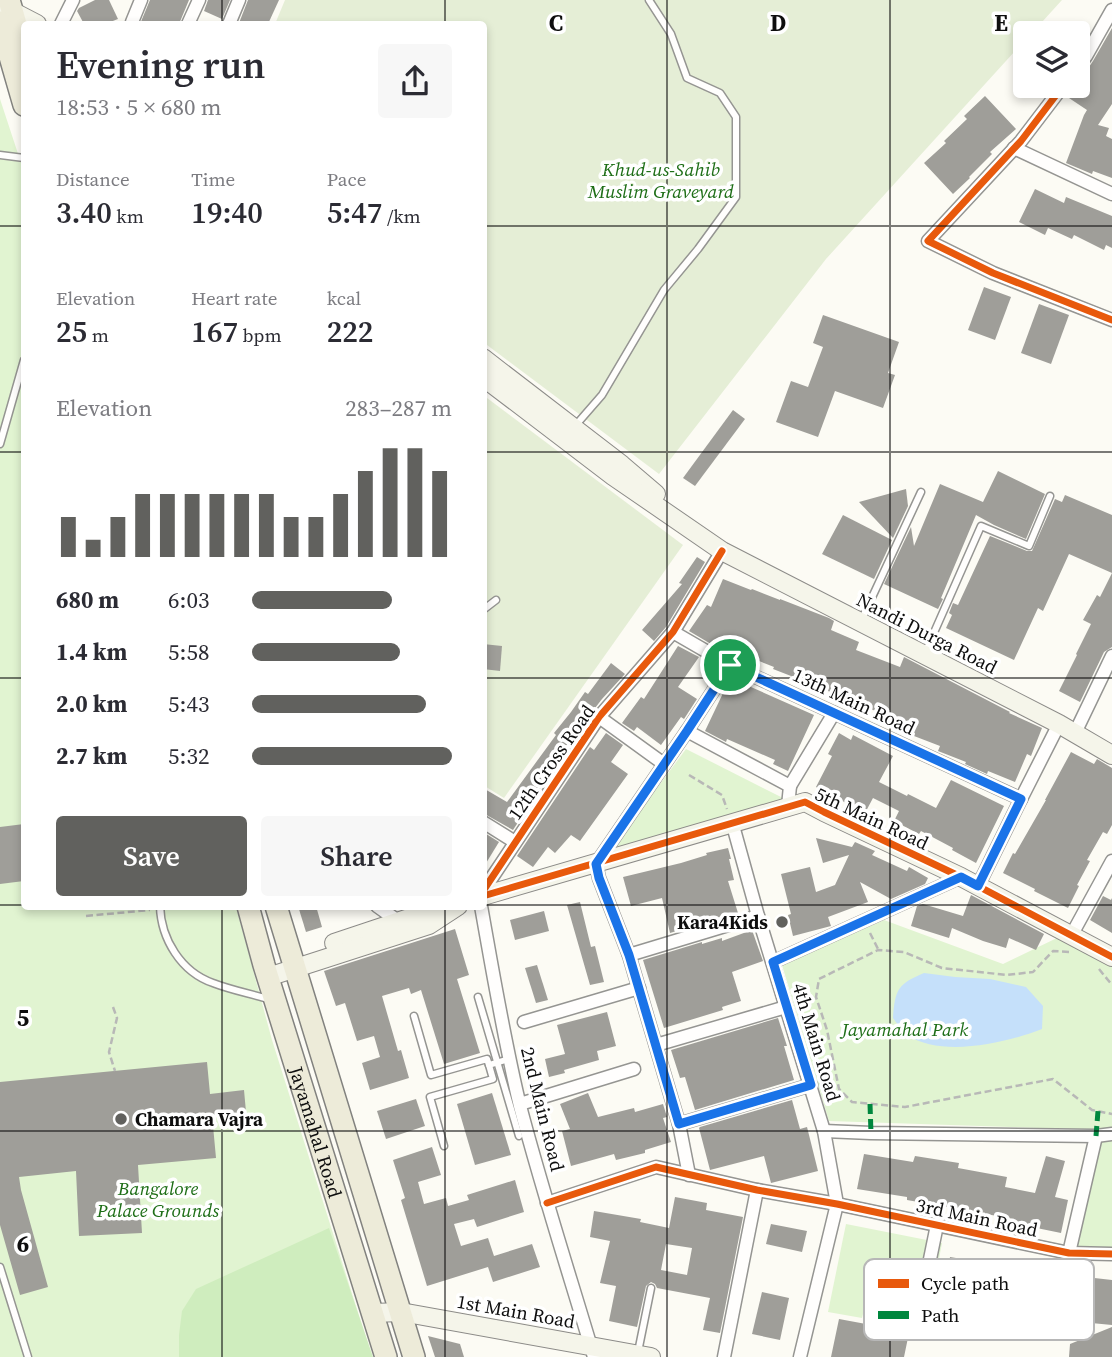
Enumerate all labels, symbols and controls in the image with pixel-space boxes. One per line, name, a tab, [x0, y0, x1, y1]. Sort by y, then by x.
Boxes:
text: C	[549, 7, 563, 39]
text: D	[770, 7, 786, 39]
text: E	[994, 7, 1008, 39]
map controls	[1013, 21, 1090, 98]
button: layers	[1013, 21, 1090, 98]
text: Evening run	[56, 39, 265, 91]
button: share	[378, 44, 452, 118]
text: 18:53 · 5 × 680 m	[56, 91, 222, 123]
park label: Khud-us-Sahib Muslim Graveyard	[587, 156, 734, 204]
text: Distance	[56, 166, 130, 192]
text: Time	[191, 166, 235, 192]
text: Pace	[327, 166, 366, 192]
text: 3.40	[56, 192, 112, 233]
text: 19:40	[191, 192, 263, 233]
text: 5:47	[327, 192, 382, 233]
text: km	[112, 203, 144, 229]
text: /km	[382, 203, 421, 229]
text: Elevation	[56, 285, 135, 311]
text: Heart rate	[191, 285, 277, 311]
text: kcal	[327, 285, 361, 311]
text: 25	[56, 311, 87, 352]
text: 167	[191, 311, 238, 352]
text: 222	[327, 311, 373, 352]
text: m	[87, 322, 109, 348]
text: bpm	[238, 322, 282, 348]
text: Elevation	[56, 392, 152, 424]
text: 283–287 m	[345, 392, 452, 424]
text: 680 m	[56, 584, 119, 616]
text: 6:03	[168, 584, 209, 616]
street label: Nandi Durga Road	[852, 586, 1002, 680]
pin	[700, 635, 760, 695]
text: 1.4 km	[56, 636, 127, 668]
text: 5:58	[168, 636, 209, 668]
icon: arrive	[711, 646, 749, 684]
street label: 13th Main Road	[789, 661, 920, 741]
text: 2.0 km	[56, 688, 127, 720]
text: 5:43	[168, 688, 209, 720]
street label: 12th Cross Road	[502, 699, 601, 825]
text: 2.7 km	[56, 740, 127, 772]
text: 5:32	[168, 740, 209, 772]
street label: 5th Main Road	[811, 780, 933, 856]
button: Save	[56, 816, 247, 896]
button: Share	[261, 816, 452, 896]
place label: Kara4Kids	[677, 909, 768, 935]
marker: Kara4Kids	[774, 914, 790, 930]
street label: 4th Main Road	[787, 980, 847, 1105]
text: 5	[17, 1002, 29, 1034]
park label: Jayamahal Park	[839, 1016, 968, 1042]
street label: 2nd Main Road	[515, 1044, 571, 1174]
street label: Jayamahal Road	[283, 1062, 349, 1201]
place label: Chamara Vajra	[135, 1106, 264, 1132]
marker: Chamara Vajra	[113, 1111, 129, 1127]
park label: Bangalore Palace Grounds	[96, 1175, 219, 1223]
street label: 3rd Main Road	[914, 1191, 1040, 1243]
text: 6	[17, 1228, 29, 1260]
legend	[864, 1259, 1094, 1340]
text: Cycle path	[921, 1270, 1010, 1296]
street label: 1st Main Road	[455, 1288, 577, 1334]
text: Path	[921, 1302, 959, 1328]

